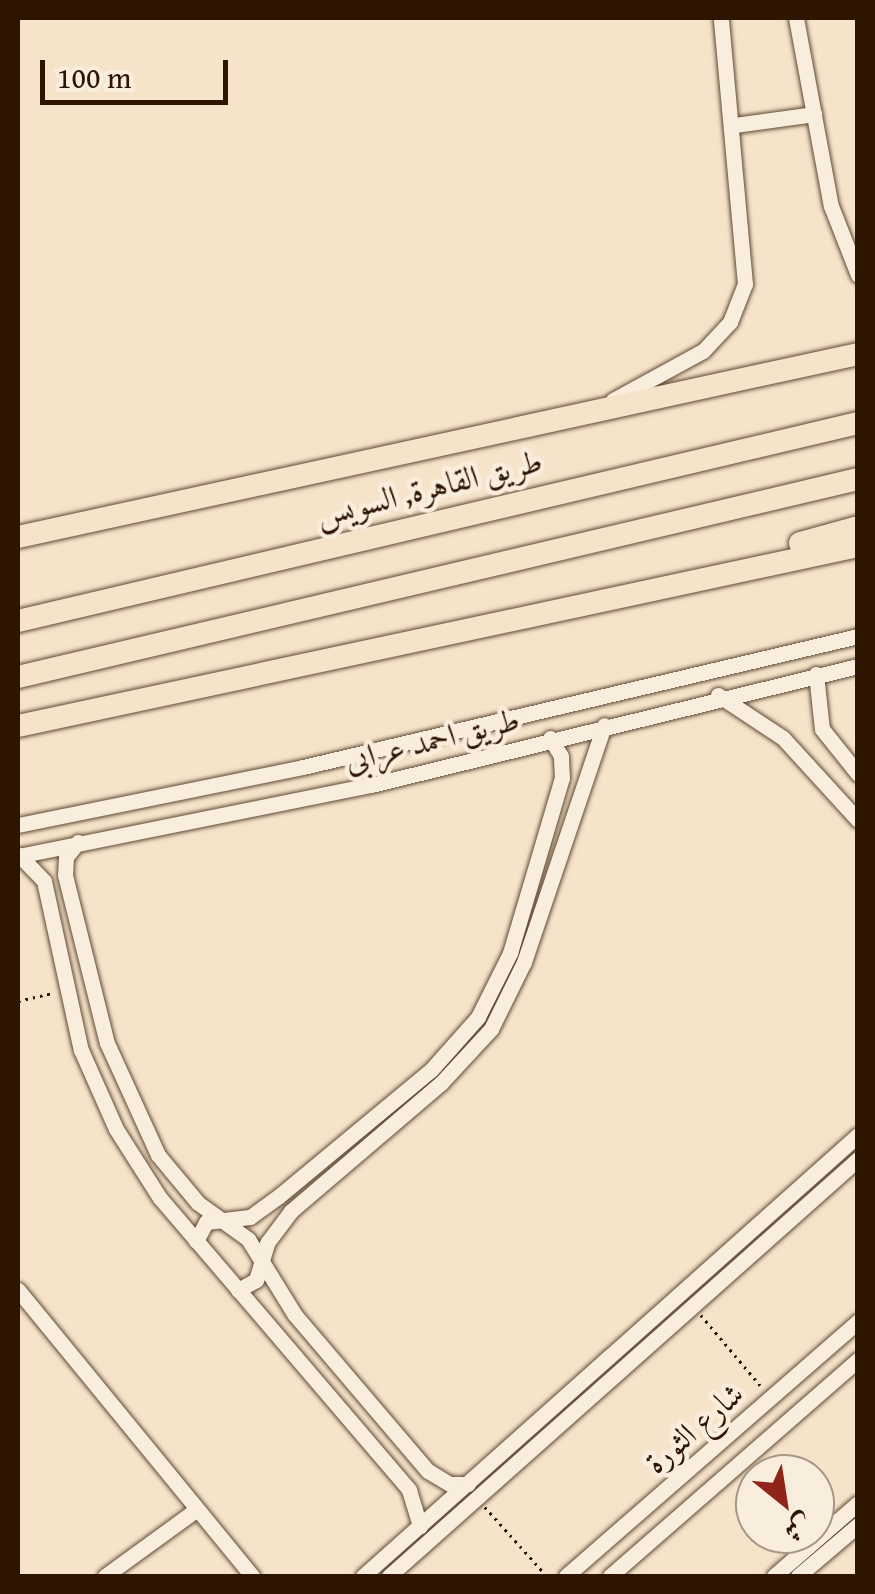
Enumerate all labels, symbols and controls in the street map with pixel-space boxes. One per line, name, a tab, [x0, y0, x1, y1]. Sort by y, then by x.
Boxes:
scale bar	[45, 40, 232, 102]
text: 100 m	[57, 55, 131, 99]
street label: طريق القاهرة, السويس	[312, 441, 546, 535]
street label: طريق احمد عرابى	[341, 700, 523, 780]
street label: شارع الثورة	[637, 1375, 751, 1481]
north arrow	[735, 1454, 835, 1554]
text: ش	[777, 1504, 822, 1553]

